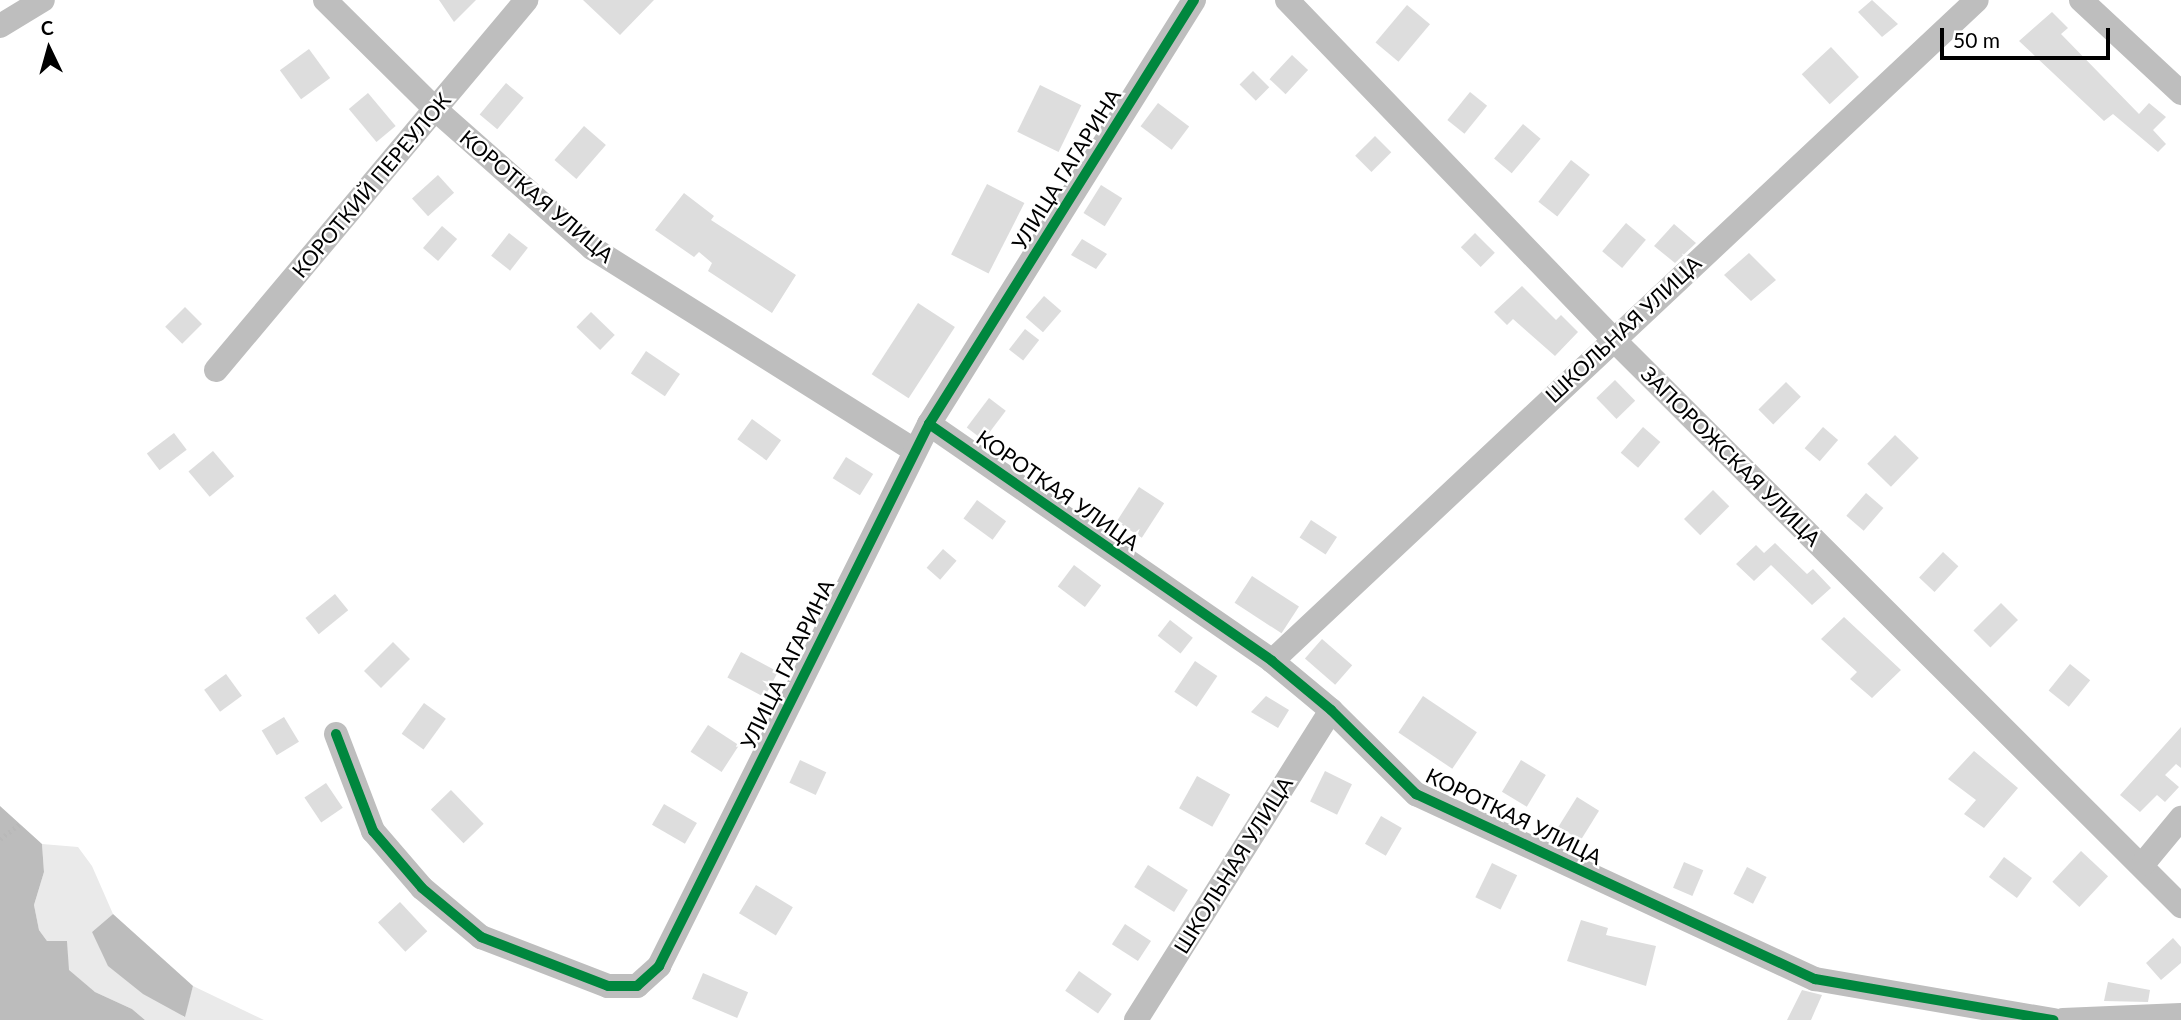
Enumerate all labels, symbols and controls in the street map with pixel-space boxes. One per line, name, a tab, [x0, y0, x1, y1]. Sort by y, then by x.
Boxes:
north arrow	[14, 14, 84, 84]
scale bar	[1943, 14, 2113, 58]
text: С	[40, 16, 54, 40]
text: 50 m	[1953, 27, 2000, 52]
street label: УЛИЦА ГАГАРИНА	[1006, 84, 1126, 254]
street label: КОРОТКИЙ ПЕРЕУЛОК	[286, 88, 456, 282]
street label: КОРОТКАЯ УЛИЦА	[455, 124, 619, 268]
street label: ШКОЛЬНАЯ УЛИЦА	[1540, 250, 1706, 408]
street label: ЗАПОРОЖСКАЯ УЛИЦА	[1636, 361, 1826, 551]
street label: КОРОТКАЯ УЛИЦА	[972, 424, 1144, 556]
street label: УЛИЦА ГАГАРИНА	[735, 575, 839, 753]
street label: КОРОТКАЯ УЛИЦА	[1422, 762, 1606, 870]
street label: ШКОЛЬНАЯ УЛИЦА	[1168, 772, 1298, 958]

